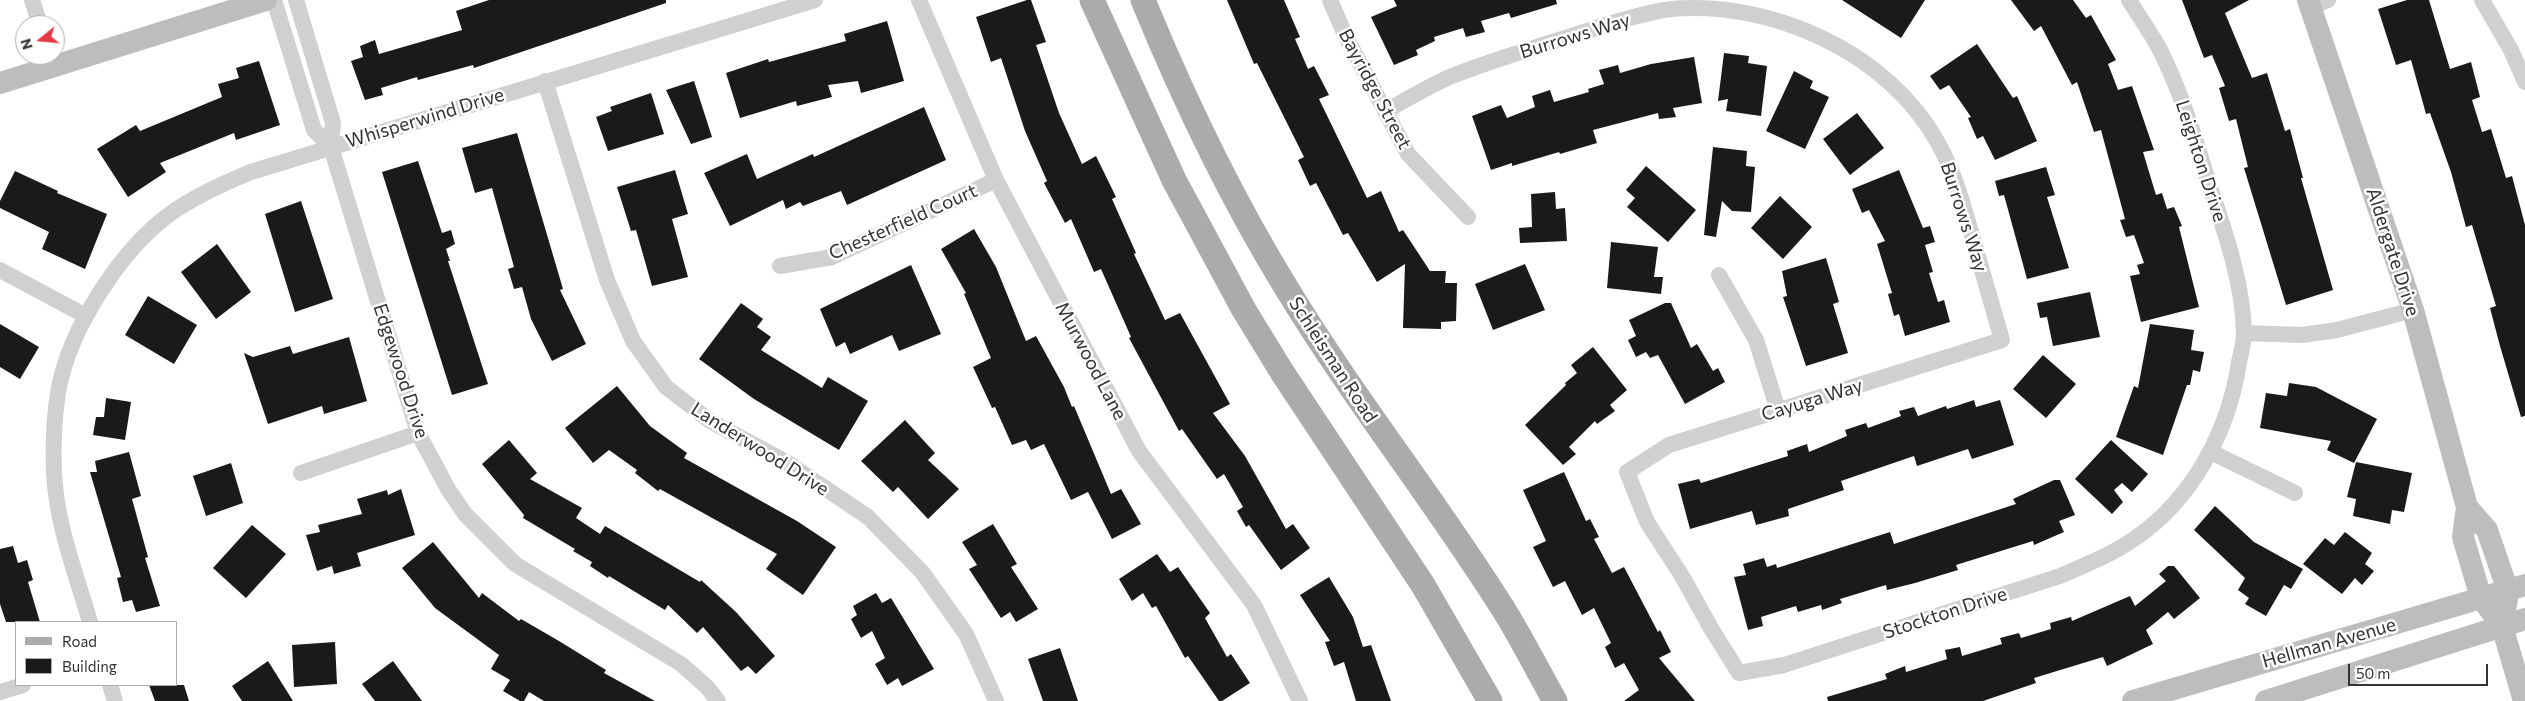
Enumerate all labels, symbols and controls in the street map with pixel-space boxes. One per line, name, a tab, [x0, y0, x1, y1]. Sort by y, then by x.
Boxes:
street label: Burrows Way	[1517, 8, 1633, 64]
north arrow	[15, 15, 65, 65]
street label: Bayridge Street	[1334, 25, 1416, 153]
text: N	[16, 37, 36, 52]
street label: Whisperwind Drive	[343, 83, 507, 153]
street label: Leighton Drive	[2171, 97, 2231, 225]
street label: Burrows Way	[1936, 159, 1992, 275]
street label: Chesterfield Court	[825, 179, 981, 265]
street label: Aldergate Drive	[2361, 185, 2425, 319]
street label: Schleisman Road	[1284, 293, 1382, 427]
street label: Murwood Lane	[1050, 298, 1132, 424]
street label: Edgewood Drive	[368, 301, 434, 441]
street label: Cayuga Way	[1759, 374, 1865, 426]
street label: Landerwood Drive	[687, 397, 833, 501]
street label: Stockton Drive	[1880, 582, 2010, 644]
street label: Hellman Avenue	[2259, 613, 2399, 673]
legend	[15, 621, 178, 686]
text: Road	[62, 632, 97, 650]
scale bar	[2350, 654, 2490, 686]
text: Building	[62, 657, 117, 675]
text: 50 m	[2356, 664, 2390, 682]

